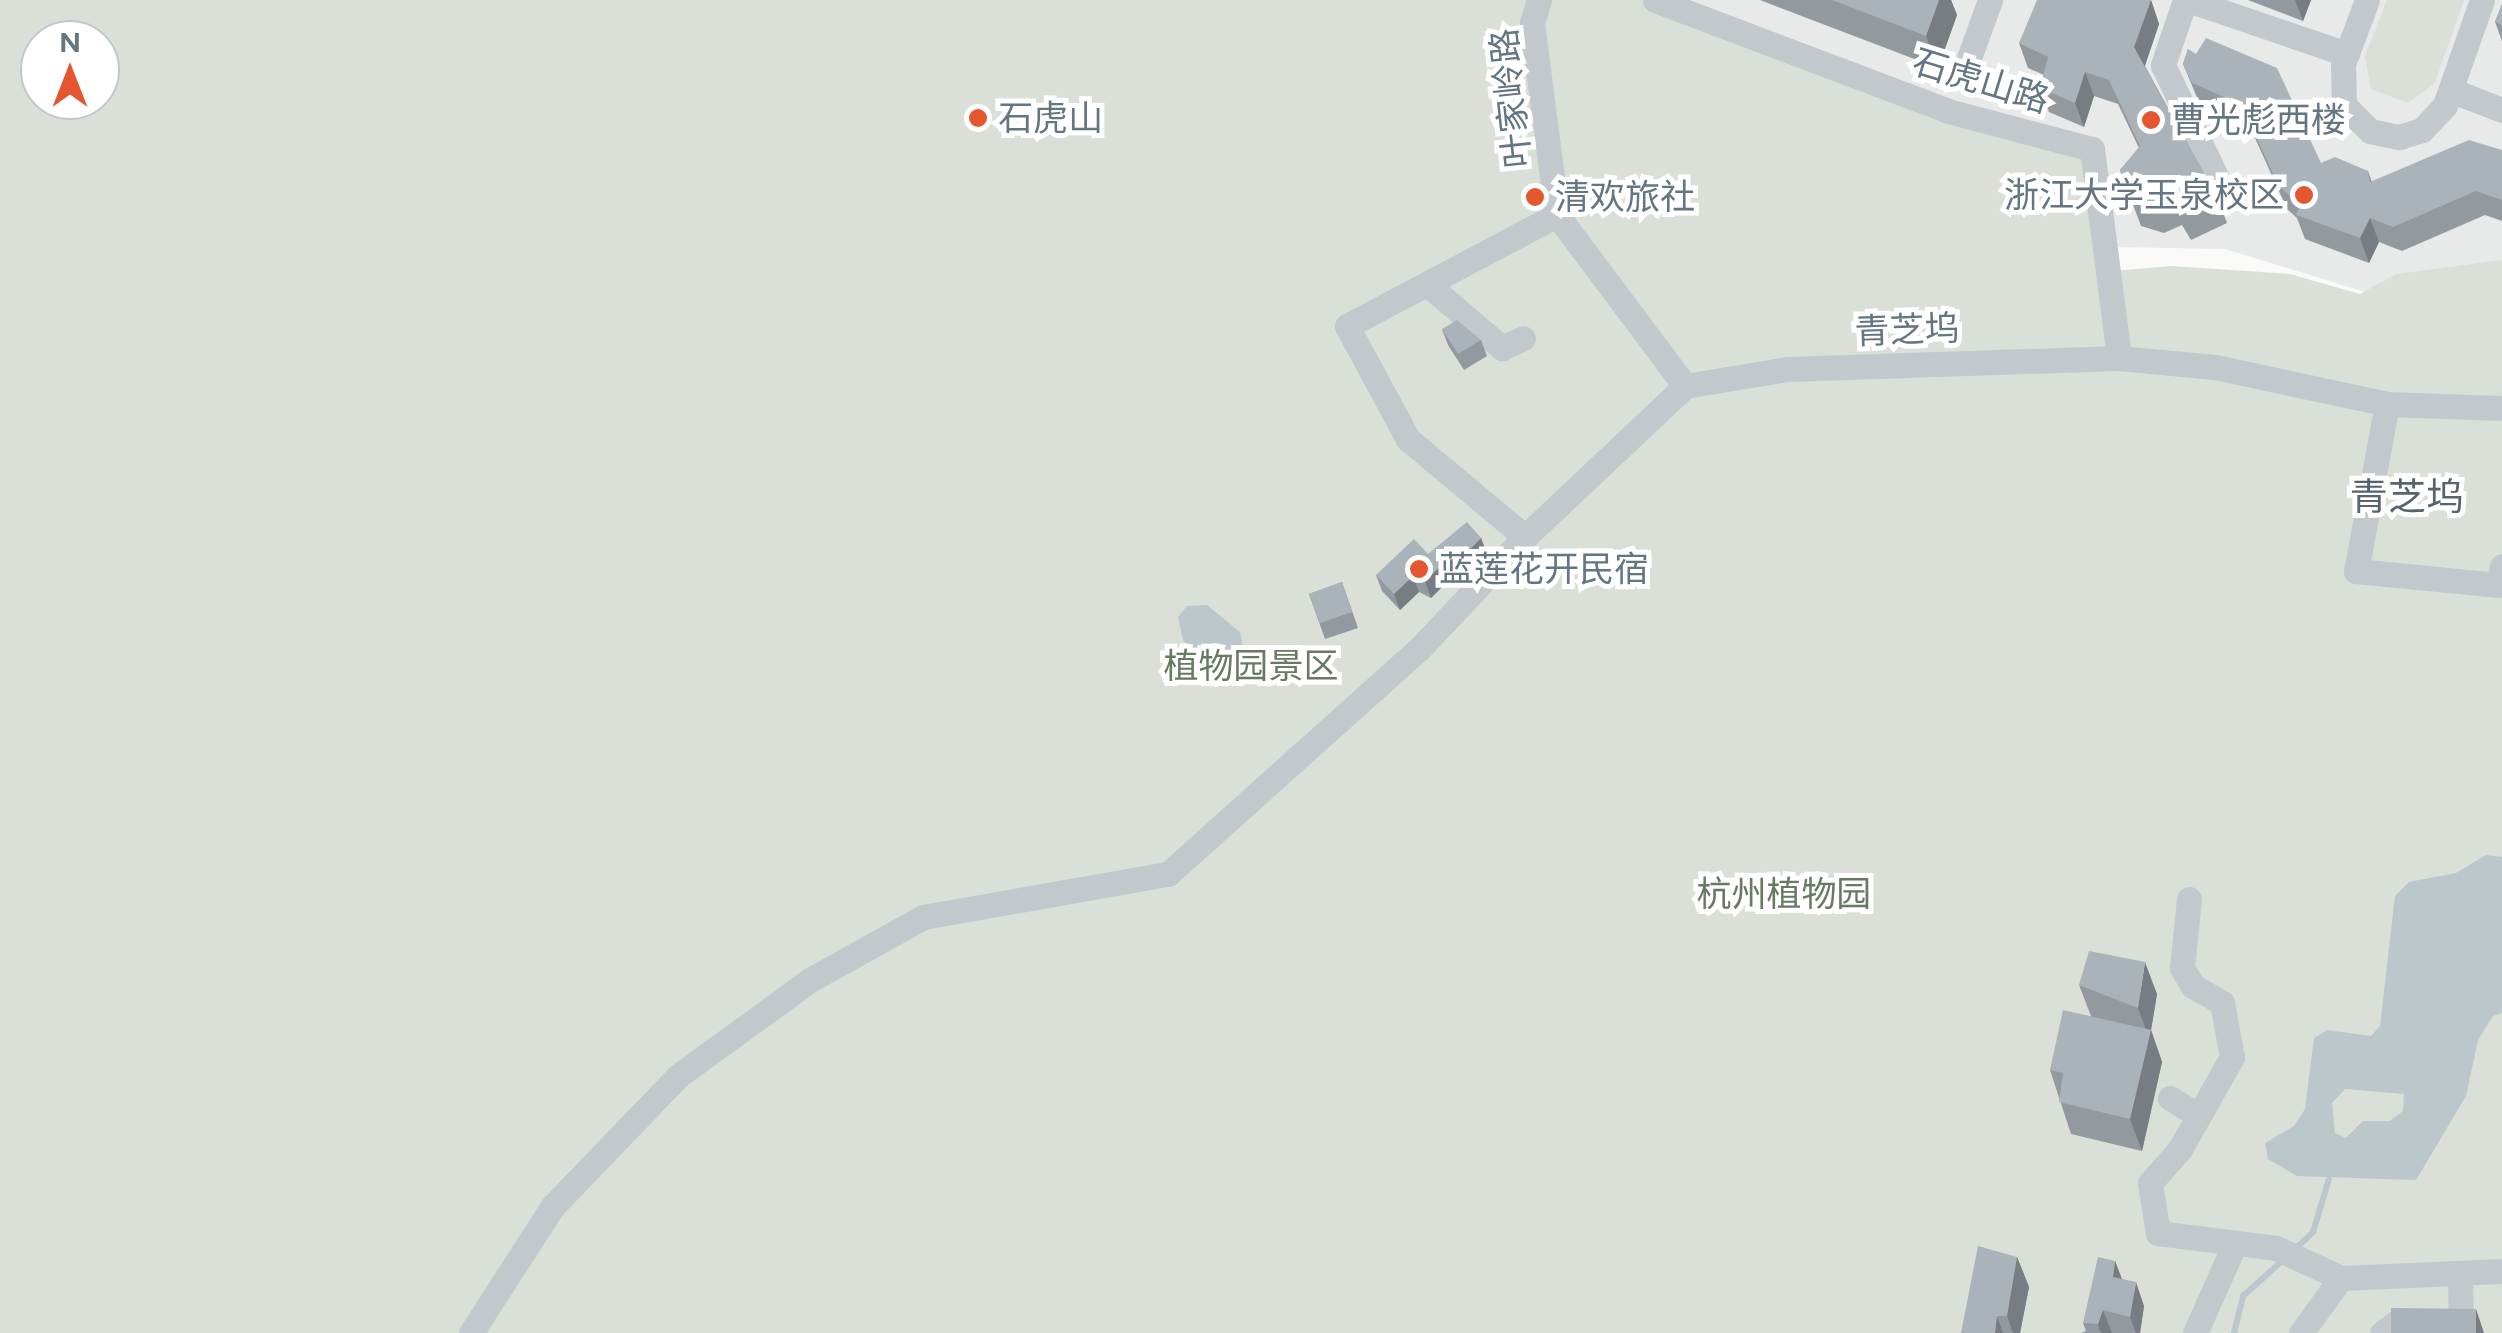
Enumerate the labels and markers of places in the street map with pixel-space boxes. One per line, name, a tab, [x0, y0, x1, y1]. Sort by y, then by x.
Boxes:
place label: 石虎山	[998, 97, 1103, 139]
place label: 曹光彪西楼	[2171, 99, 2346, 141]
marker: 石虎山	[967, 107, 989, 129]
marker: 曹光彪西楼	[2140, 109, 2162, 131]
place label: 浙江大学玉泉校区	[2004, 174, 2284, 216]
place label: 清欢旅社	[1555, 176, 1695, 218]
marker: 浙江大学玉泉校区	[2293, 184, 2315, 206]
marker: 清欢旅社	[1524, 186, 1546, 208]
place label: 蓝莲花开民宿	[1439, 548, 1649, 590]
marker: 蓝莲花开民宿	[1408, 558, 1430, 580]

